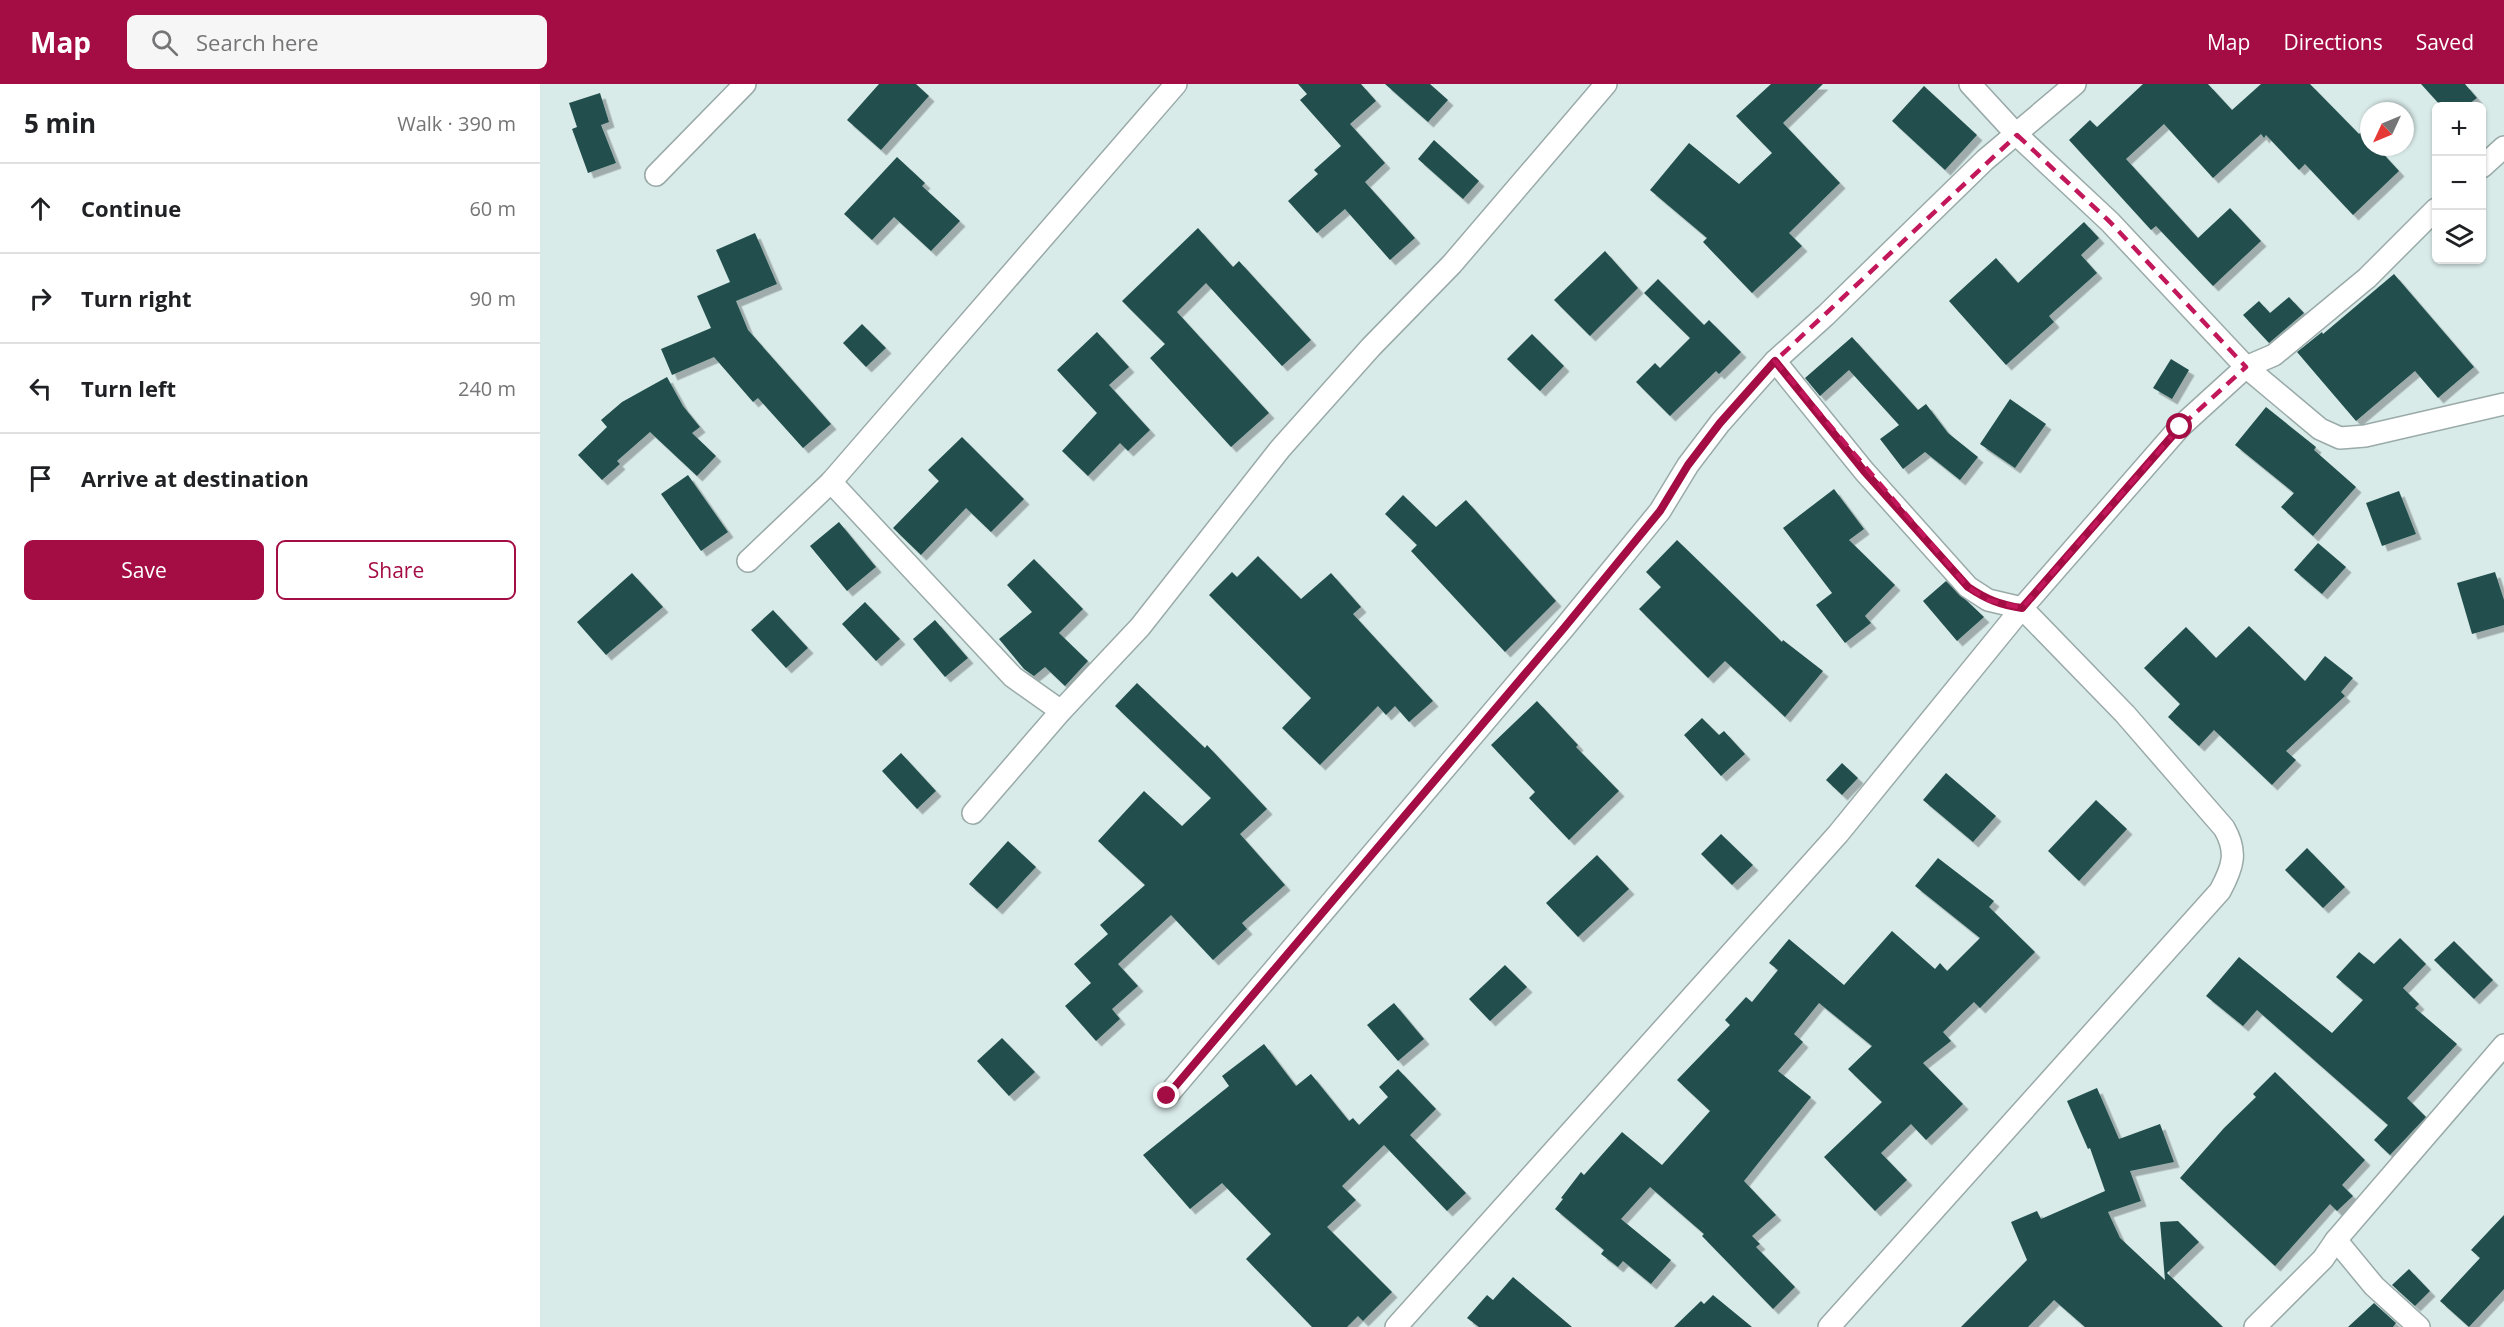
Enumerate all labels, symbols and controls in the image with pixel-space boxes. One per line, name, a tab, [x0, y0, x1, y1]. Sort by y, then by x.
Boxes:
search box	[127, 15, 547, 69]
text: Map	[30, 23, 91, 61]
icon: search	[148, 26, 181, 59]
text: Search here	[196, 27, 319, 57]
text: Map	[2207, 28, 2250, 56]
text: Directions	[2283, 28, 2383, 56]
text: Saved	[2416, 28, 2474, 56]
north arrow	[2360, 102, 2414, 156]
map controls	[2432, 102, 2486, 264]
button: +	[2432, 102, 2486, 156]
text: 5 min	[24, 105, 96, 141]
text: Walk · 390 m	[397, 110, 516, 137]
button: −	[2432, 156, 2486, 210]
icon: ahead	[24, 192, 57, 225]
text: Continue	[81, 193, 181, 223]
text: 60 m	[469, 195, 516, 222]
button: layers	[2432, 210, 2486, 264]
icon: right	[24, 282, 57, 315]
text: Turn right	[81, 283, 192, 313]
text: 90 m	[469, 285, 516, 312]
icon: left	[24, 372, 57, 405]
text: Turn left	[81, 373, 176, 403]
text: 240 m	[458, 375, 516, 402]
route start	[2166, 413, 2192, 439]
icon: arrive	[24, 462, 57, 495]
text: Arrive at destination	[81, 463, 309, 493]
button: Save	[24, 540, 264, 600]
button: Share	[276, 540, 516, 600]
route end	[1153, 1082, 1179, 1108]

